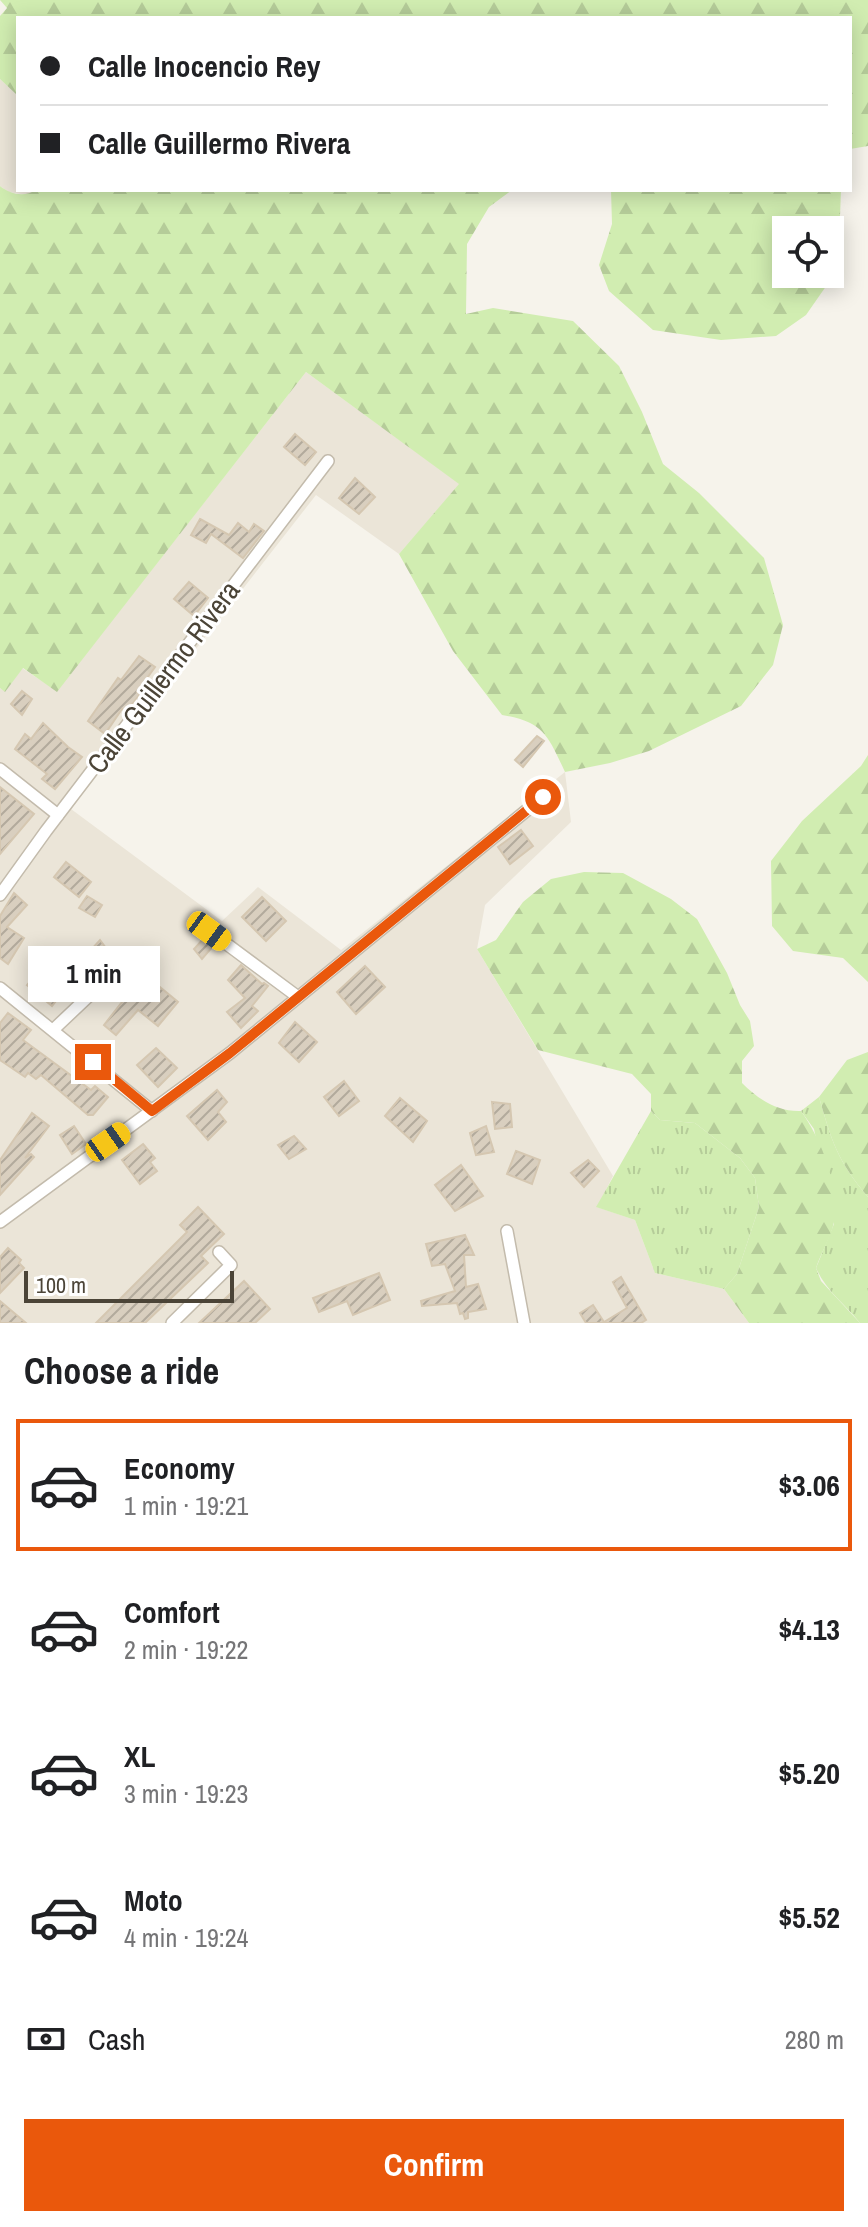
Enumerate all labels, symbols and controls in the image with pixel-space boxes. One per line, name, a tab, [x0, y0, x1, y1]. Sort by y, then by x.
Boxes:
text: Calle Inocencio Rey	[88, 46, 320, 86]
text: Calle Guillermo Rivera	[88, 123, 351, 163]
map controls	[772, 216, 844, 288]
button: locate	[772, 216, 844, 288]
street label: Calle Guillermo Rivera	[78, 573, 248, 781]
route start	[525, 779, 561, 815]
car	[183, 907, 235, 955]
callout: 1 min	[27, 946, 159, 1002]
text: 1 min	[66, 956, 122, 991]
route end	[75, 1044, 111, 1080]
car	[81, 1118, 135, 1166]
scale bar	[24, 1267, 234, 1303]
text: 100 m	[36, 1270, 86, 1300]
text: Choose a ride	[24, 1347, 219, 1395]
text: Economy	[124, 1448, 235, 1488]
icon: car	[28, 1449, 100, 1521]
text: $3.06	[778, 1465, 840, 1505]
text: 1 min · 19:21	[124, 1488, 248, 1523]
text: Comfort	[124, 1592, 220, 1632]
icon: car	[28, 1593, 100, 1665]
text: $4.13	[778, 1609, 840, 1649]
text: 2 min · 19:22	[124, 1632, 248, 1667]
text: XL	[124, 1736, 155, 1776]
icon: car	[28, 1737, 100, 1809]
text: $5.20	[778, 1753, 840, 1793]
text: 3 min · 19:23	[124, 1776, 248, 1811]
text: Moto	[124, 1880, 183, 1920]
icon: car	[28, 1881, 100, 1953]
text: $5.52	[778, 1897, 840, 1937]
text: 4 min · 19:24	[124, 1920, 248, 1955]
icon: cash	[24, 2017, 68, 2061]
text: Cash	[88, 2019, 145, 2059]
text: 280 m	[785, 2022, 844, 2057]
button: Confirm	[24, 2119, 844, 2211]

